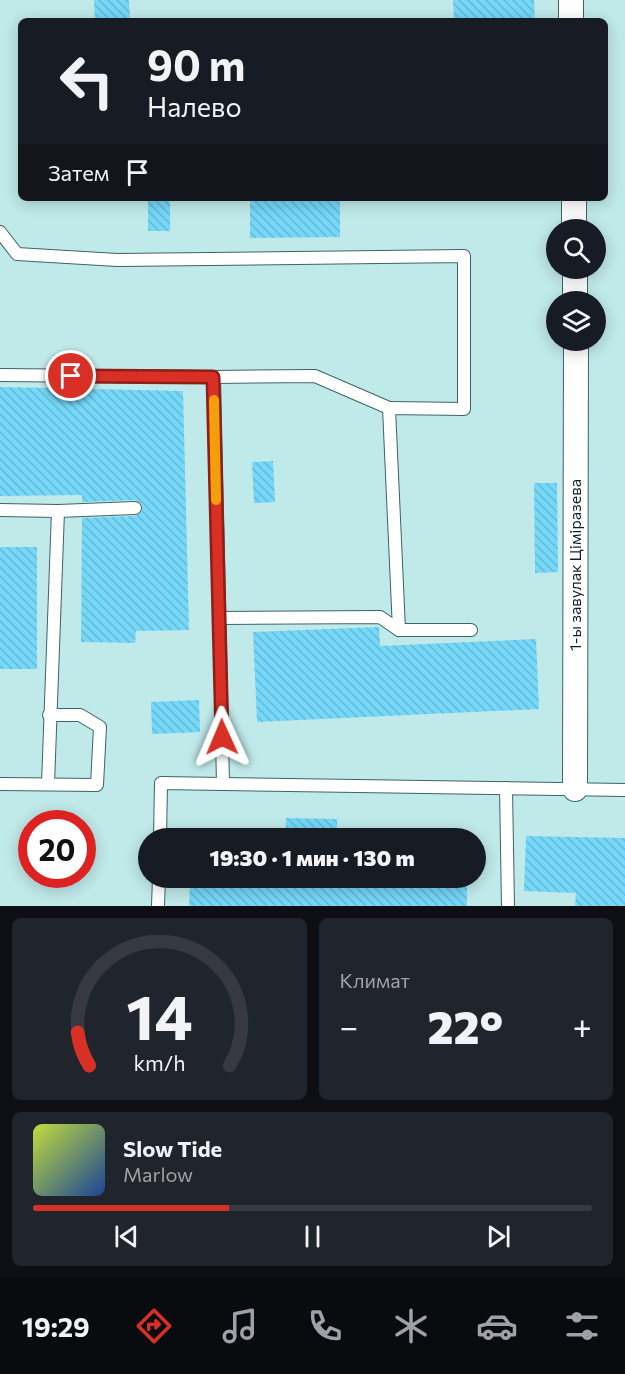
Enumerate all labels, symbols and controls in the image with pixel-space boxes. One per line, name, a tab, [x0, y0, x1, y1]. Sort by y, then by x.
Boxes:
text: 90 m	[147, 38, 246, 90]
icon: left	[48, 42, 126, 120]
text: Налево	[147, 90, 242, 123]
icon: arrive	[121, 156, 154, 189]
text: Затем	[48, 159, 109, 186]
map controls	[546, 219, 606, 351]
button: search	[546, 219, 606, 279]
button: layers	[546, 291, 606, 351]
pin	[45, 350, 96, 401]
icon: arrive	[54, 359, 87, 392]
street label: 1-ы завулак Ціміразева	[565, 479, 584, 651]
position arrow	[190, 705, 254, 769]
speed limit sign: 20	[18, 810, 96, 888]
text: 19:30 · 1 мин · 130 m	[209, 844, 415, 871]
text: Климат	[340, 968, 410, 992]
text: 14	[126, 977, 193, 1053]
text: 22°	[428, 998, 503, 1053]
text: −	[340, 1005, 358, 1046]
text: +	[573, 1005, 592, 1046]
text: km/h	[133, 1049, 185, 1075]
text: Slow Tide	[123, 1135, 222, 1162]
text: Marlow	[123, 1162, 193, 1186]
icon: previous	[110, 1220, 143, 1253]
icon: pause	[296, 1220, 329, 1253]
icon: next	[482, 1220, 515, 1253]
icon: directions	[133, 1305, 175, 1347]
icon: music	[219, 1305, 261, 1347]
icon: phone	[304, 1305, 346, 1347]
icon: climate	[390, 1305, 432, 1347]
icon: car	[476, 1305, 518, 1347]
icon: filters	[561, 1305, 603, 1347]
text: 19:29	[22, 1310, 90, 1343]

